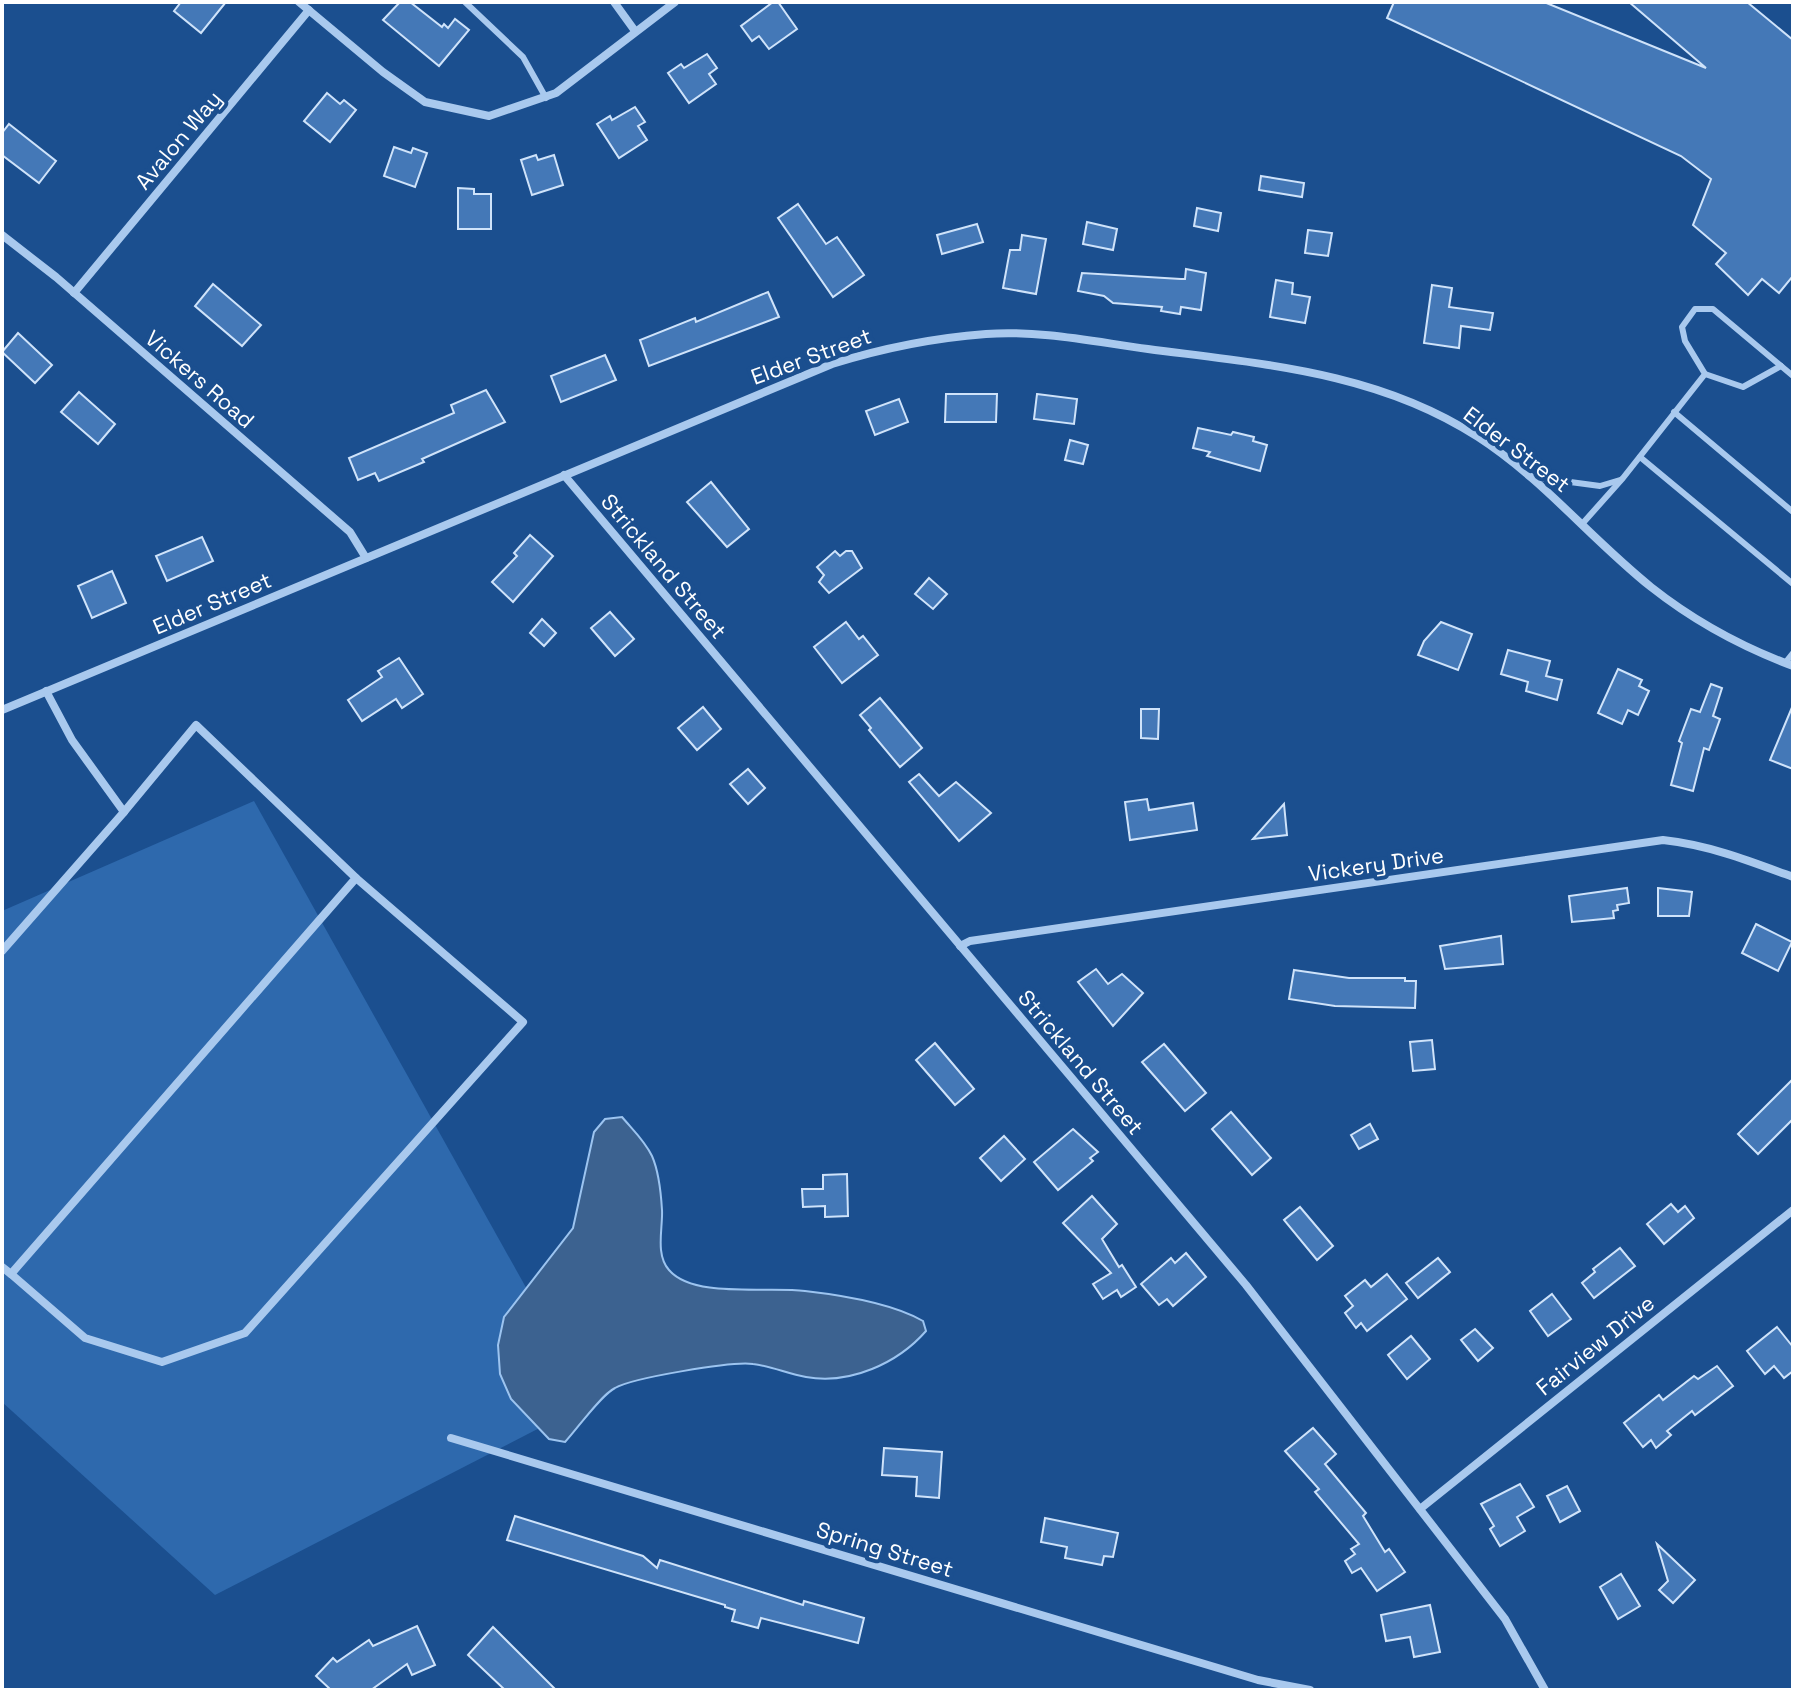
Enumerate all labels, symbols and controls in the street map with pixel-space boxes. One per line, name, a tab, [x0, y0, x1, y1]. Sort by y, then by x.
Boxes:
street label: Avalon Way	[129, 85, 227, 195]
street label: Elder Street	[747, 321, 875, 391]
street label: Vickers Road	[140, 324, 260, 434]
street label: Elder Street	[1458, 400, 1576, 498]
street label: Strickland Street	[595, 488, 733, 644]
street label: Elder Street	[148, 565, 276, 641]
street label: Vickery Drive	[1306, 841, 1446, 887]
street label: Strickland Street	[1012, 984, 1150, 1140]
street label: Fairview Drive	[1530, 1289, 1660, 1401]
street label: Spring Street	[813, 1515, 957, 1583]

